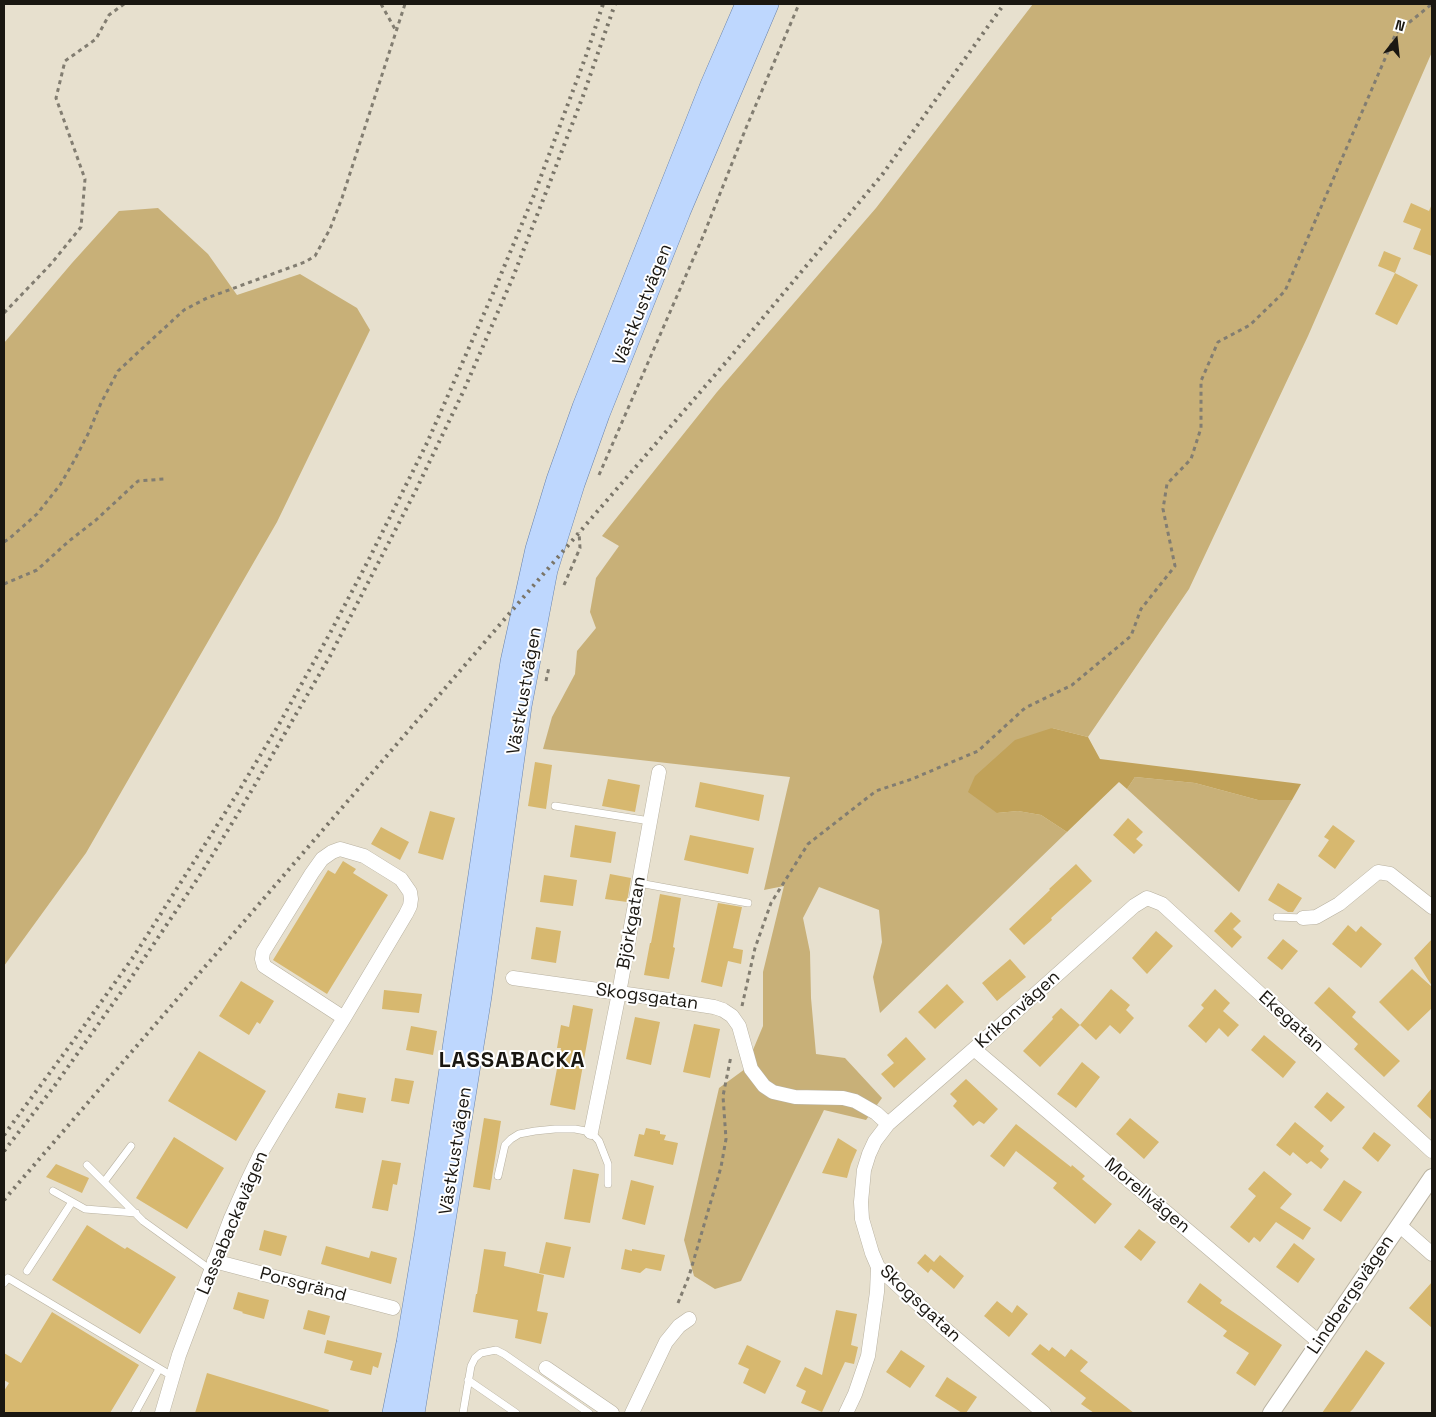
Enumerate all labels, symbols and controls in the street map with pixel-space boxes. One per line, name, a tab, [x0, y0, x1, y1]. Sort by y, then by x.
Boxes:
north arrow	[1371, 15, 1421, 65]
text: N	[1393, 16, 1407, 36]
street label: Västkustvägen	[609, 241, 677, 369]
street label: Västkustvägen	[503, 625, 547, 757]
street label: Björkgatan	[613, 875, 651, 971]
street label: Krikonvägen	[971, 966, 1065, 1054]
street label: Skogsgatan	[594, 979, 700, 1015]
street label: Ekegatan	[1254, 987, 1328, 1057]
district label: LASSABACKA	[437, 1048, 587, 1074]
street label: Västkustvägen	[435, 1085, 477, 1217]
street label: Lassabackavägen	[193, 1148, 273, 1298]
street label: Morellvägen	[1100, 1154, 1194, 1238]
street label: Lindbergsvägen	[1303, 1231, 1399, 1359]
street label: Skogsgatan	[875, 1261, 965, 1347]
street label: Porsgränd	[257, 1263, 349, 1307]

